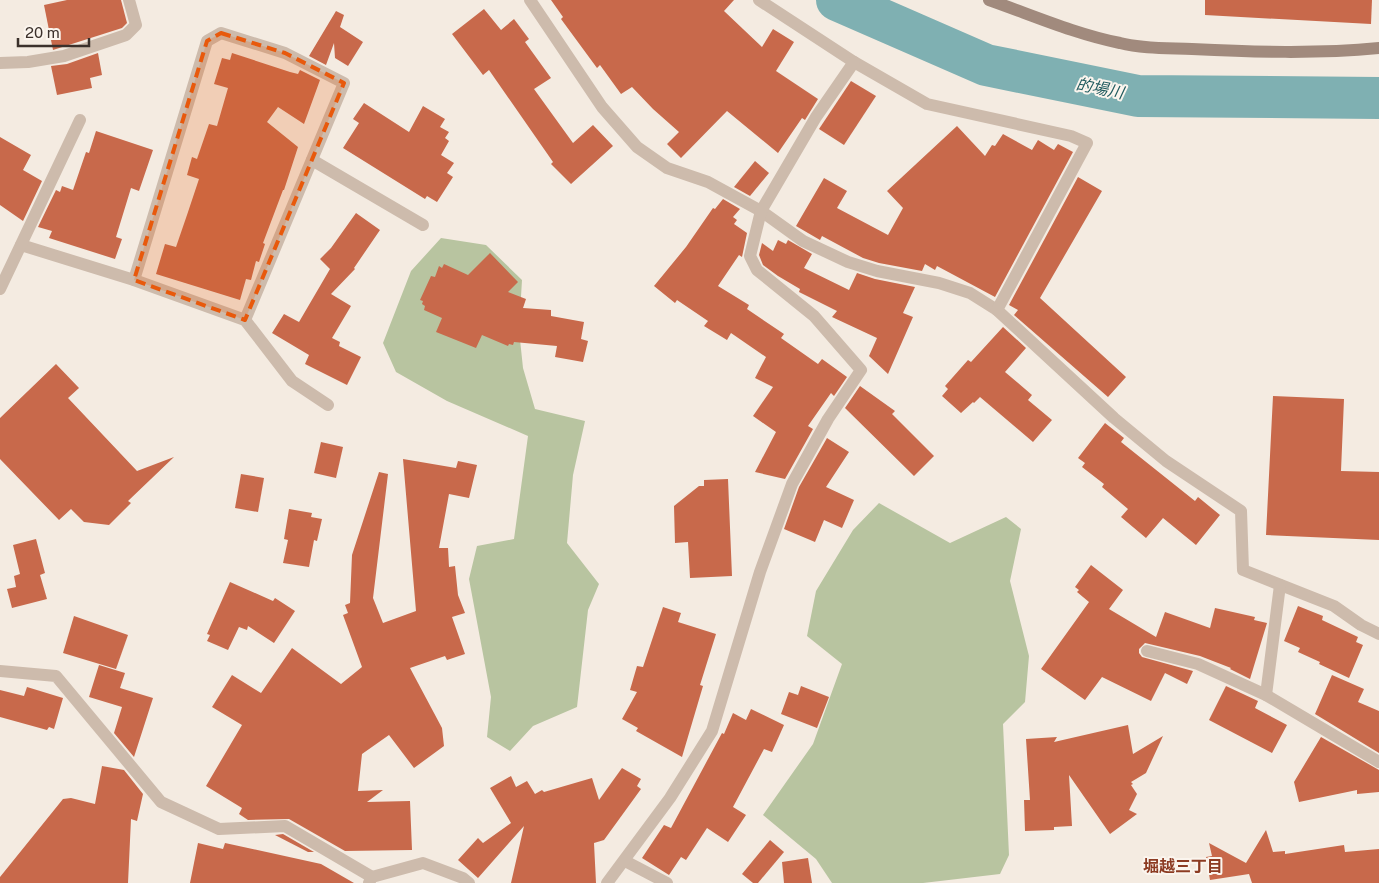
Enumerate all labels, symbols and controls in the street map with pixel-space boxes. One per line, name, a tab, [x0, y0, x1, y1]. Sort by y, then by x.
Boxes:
scale bar	[18, 15, 89, 47]
text: 20 m	[25, 24, 60, 41]
water label: 的場川	[1075, 75, 1127, 103]
district label: 堀越三丁目	[1143, 857, 1223, 876]

